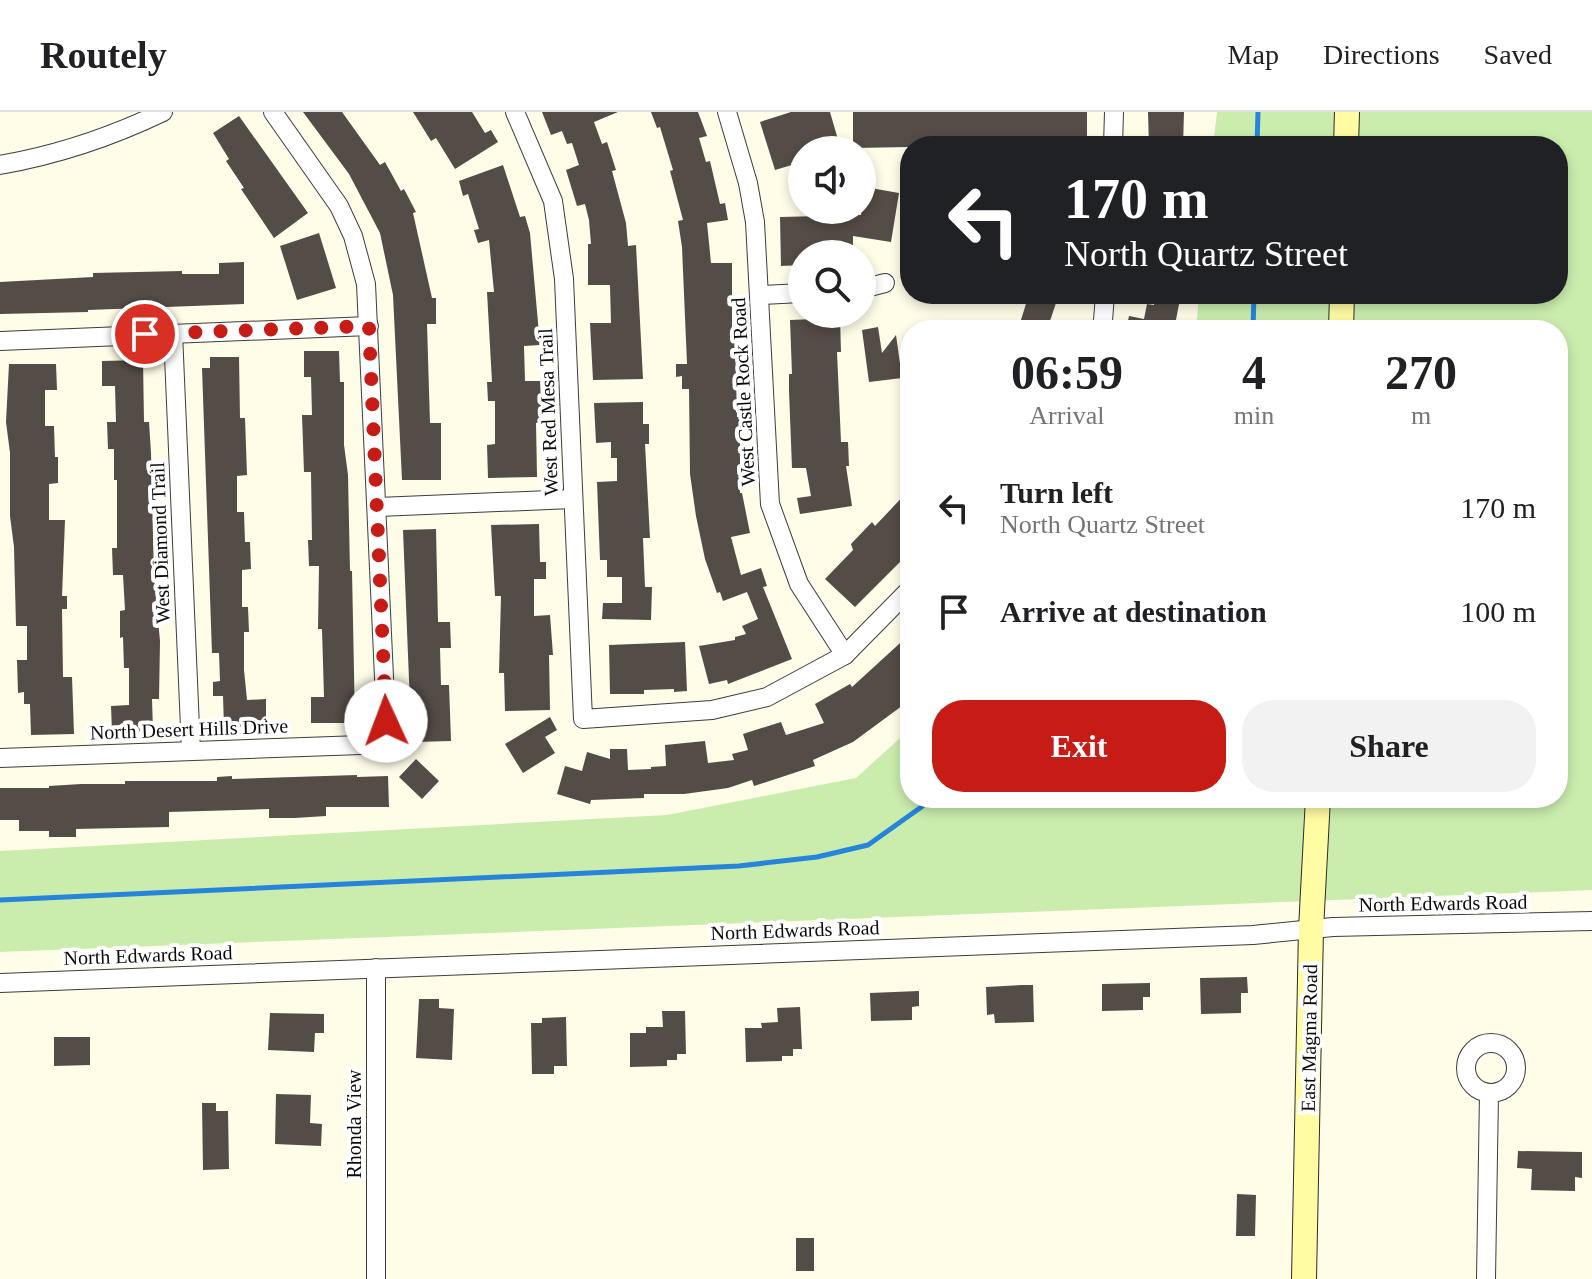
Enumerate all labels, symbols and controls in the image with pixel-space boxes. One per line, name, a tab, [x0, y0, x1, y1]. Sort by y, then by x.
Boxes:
text: Routely	[40, 34, 167, 76]
text: Map	[1228, 39, 1279, 70]
text: Directions	[1323, 39, 1440, 70]
text: Saved	[1484, 39, 1552, 70]
map controls	[788, 136, 876, 328]
button: sound	[788, 136, 876, 224]
icon: left	[932, 168, 1036, 272]
text: 170 m	[1064, 168, 1209, 230]
text: North Quartz Street	[1064, 234, 1348, 274]
button: search	[788, 240, 876, 328]
street label: West Castle Rock Road	[727, 297, 759, 487]
pin	[111, 300, 179, 368]
icon: arrive	[123, 312, 167, 356]
street label: West Red Mesa Trail	[534, 327, 562, 496]
text: 06:59	[1011, 346, 1123, 399]
text: 4	[1242, 346, 1266, 399]
text: 270	[1385, 346, 1457, 399]
text: Arrival	[1029, 401, 1104, 430]
text: min	[1234, 401, 1274, 430]
text: m	[1411, 401, 1431, 430]
street label: West Diamond Trail	[146, 461, 174, 624]
text: Turn left	[1000, 476, 1113, 509]
icon: left	[932, 486, 976, 530]
text: 170 m	[1460, 491, 1536, 524]
text: North Quartz Street	[1000, 510, 1205, 539]
icon: arrive	[932, 590, 976, 634]
text: Arrive at destination	[1000, 595, 1267, 628]
text: 100 m	[1460, 595, 1536, 628]
position arrow	[344, 679, 428, 763]
button: Exit	[932, 700, 1226, 792]
button: Share	[1242, 700, 1536, 792]
street label: North Desert Hills Drive	[90, 715, 289, 743]
street label: North Edwards Road	[1358, 891, 1528, 915]
street label: North Edwards Road	[710, 916, 880, 944]
street label: North Edwards Road	[63, 941, 233, 969]
street label: East Magma Road	[1297, 964, 1322, 1112]
street label: Rhonda View	[343, 1069, 365, 1178]

